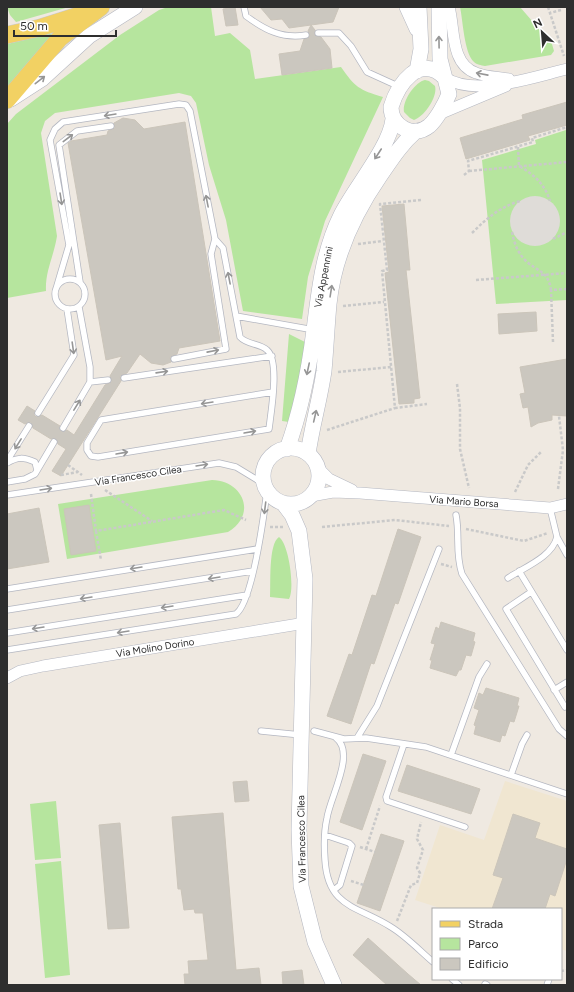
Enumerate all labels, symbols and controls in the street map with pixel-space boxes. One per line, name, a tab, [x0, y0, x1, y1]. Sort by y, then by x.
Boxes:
scale bar	[14, 12, 116, 38]
north arrow	[522, 12, 562, 52]
text: N	[531, 16, 545, 31]
text: 50 m	[20, 19, 48, 33]
one-way arrow	[435, 36, 443, 49]
one-way arrow	[475, 70, 488, 78]
one-way arrow	[34, 76, 45, 84]
one-way arrow	[104, 111, 117, 119]
one-way arrow	[63, 133, 74, 142]
one-way arrow	[374, 148, 382, 159]
one-way arrow	[57, 192, 65, 205]
one-way arrow	[203, 195, 211, 208]
street label: Via Appennini	[311, 245, 336, 309]
one-way arrow	[224, 272, 232, 285]
one-way arrow	[327, 285, 335, 298]
one-way arrow	[69, 341, 77, 354]
one-way arrow	[206, 347, 219, 355]
one-way arrow	[303, 362, 311, 375]
one-way arrow	[155, 368, 168, 376]
one-way arrow	[200, 399, 213, 407]
one-way arrow	[73, 400, 81, 411]
one-way arrow	[311, 410, 319, 423]
one-way arrow	[243, 428, 256, 436]
one-way arrow	[14, 438, 22, 450]
one-way arrow	[115, 449, 128, 457]
one-way arrow	[195, 461, 208, 469]
street label: Via Francesco Cilea	[94, 462, 182, 489]
one-way arrow	[39, 485, 52, 493]
street label: Via Mario Borsa	[429, 493, 499, 510]
one-way arrow	[261, 501, 268, 514]
one-way arrow	[130, 564, 143, 572]
one-way arrow	[208, 574, 221, 582]
one-way arrow	[80, 594, 93, 602]
one-way arrow	[161, 603, 174, 611]
one-way arrow	[32, 624, 45, 632]
one-way arrow	[117, 628, 130, 636]
street label: Via Molino Dorino	[115, 635, 195, 660]
street label: Via Francesco Cilea	[294, 795, 309, 883]
legend	[432, 908, 562, 980]
text: Strada	[468, 917, 503, 931]
text: Parco	[468, 937, 498, 951]
text: Edificio	[468, 957, 508, 971]

